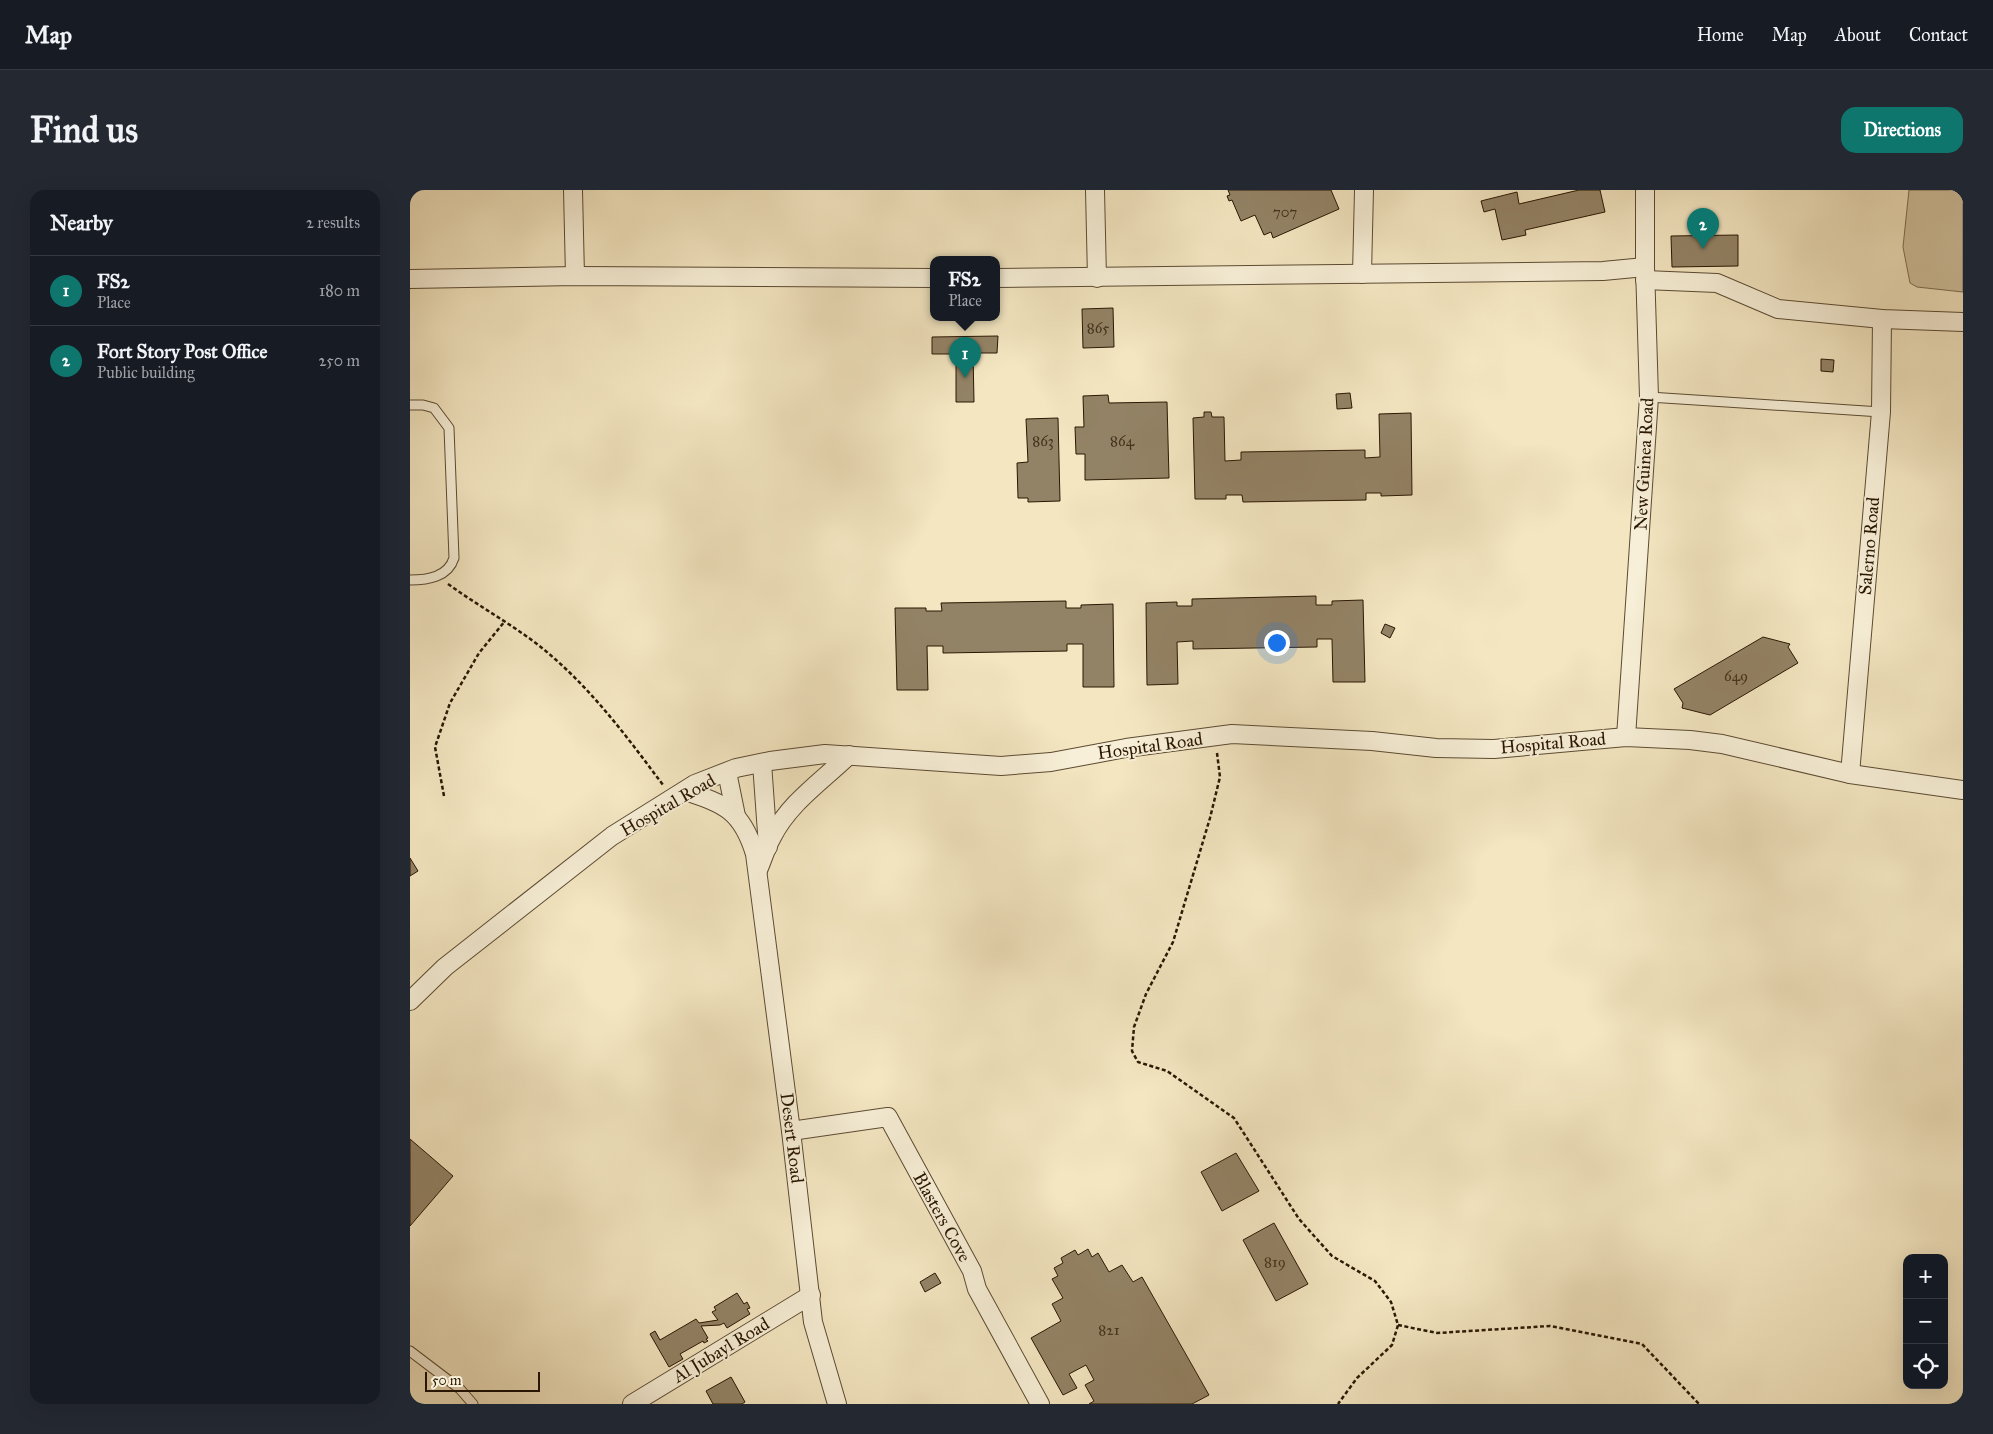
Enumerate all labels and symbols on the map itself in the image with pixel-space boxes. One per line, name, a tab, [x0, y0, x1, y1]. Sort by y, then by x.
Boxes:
house number: 707	[1273, 203, 1297, 221]
pin: 2	[1687, 208, 1719, 249]
house number: 865	[1087, 319, 1109, 337]
pin: 1	[949, 337, 981, 378]
street label: New Guinea Road	[1630, 397, 1658, 531]
house number: 863	[1032, 432, 1054, 450]
house number: 864	[1110, 432, 1135, 450]
street label: Salerno Road	[1854, 496, 1884, 596]
your location	[1264, 630, 1290, 656]
house number: 649	[1724, 667, 1748, 685]
street label: Hospital Road	[1499, 727, 1607, 759]
street label: Hospital Road	[1096, 728, 1204, 764]
street label: Hospital Road	[617, 769, 719, 841]
street label: Desert Road	[776, 1091, 808, 1185]
street label: Blasters Cove	[908, 1168, 976, 1266]
house number: 819	[1264, 1253, 1286, 1271]
street label: Al Jubayl Road	[668, 1313, 774, 1389]
house number: 821	[1098, 1321, 1120, 1339]
scale bar	[425, 1369, 540, 1392]

